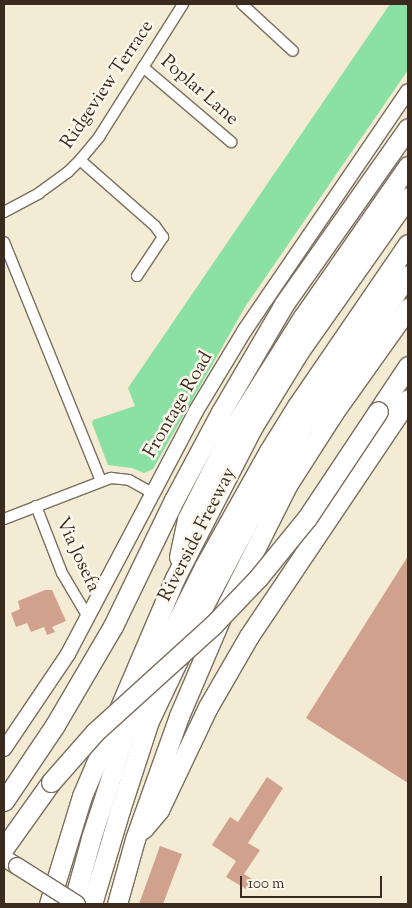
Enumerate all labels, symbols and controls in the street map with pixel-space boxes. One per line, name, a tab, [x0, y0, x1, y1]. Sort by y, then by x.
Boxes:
street label: Ridgeview Terrace	[57, 16, 159, 154]
street label: Poplar Lane	[155, 51, 243, 131]
street label: Frontage Road	[139, 348, 219, 462]
street label: Riverside Freeway	[154, 464, 242, 606]
street label: Via Josefa	[50, 514, 104, 596]
scale bar	[242, 866, 384, 898]
text: 100 m	[248, 874, 284, 895]

